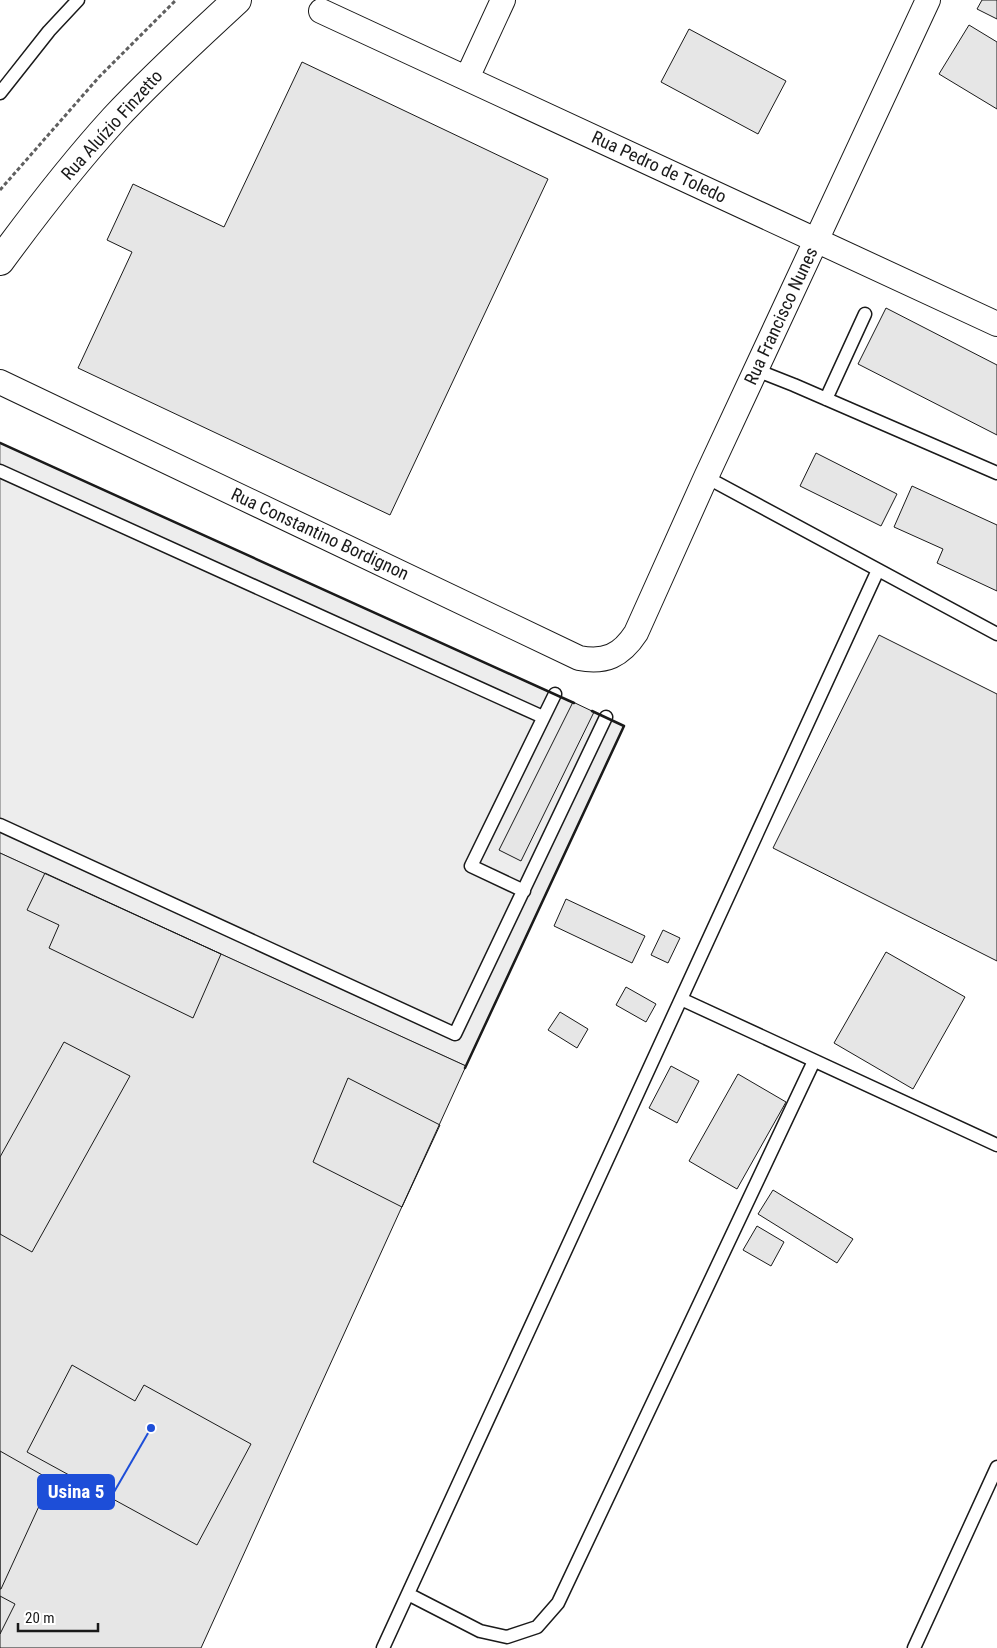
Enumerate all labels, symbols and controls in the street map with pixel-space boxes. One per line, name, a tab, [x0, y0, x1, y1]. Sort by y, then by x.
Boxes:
street label: Rua Aluízio Finzetto	[57, 65, 167, 184]
street label: Rua Pedro de Toledo	[589, 126, 730, 207]
street label: Rua Francisco Nunes	[739, 244, 822, 388]
street label: Rua Constantino Bordignon	[228, 483, 412, 584]
callout: Usina 5	[38, 1475, 114, 1509]
text: Usina 5	[48, 1480, 104, 1503]
scale bar	[18, 1600, 98, 1632]
text: 20 m	[25, 1609, 55, 1627]

